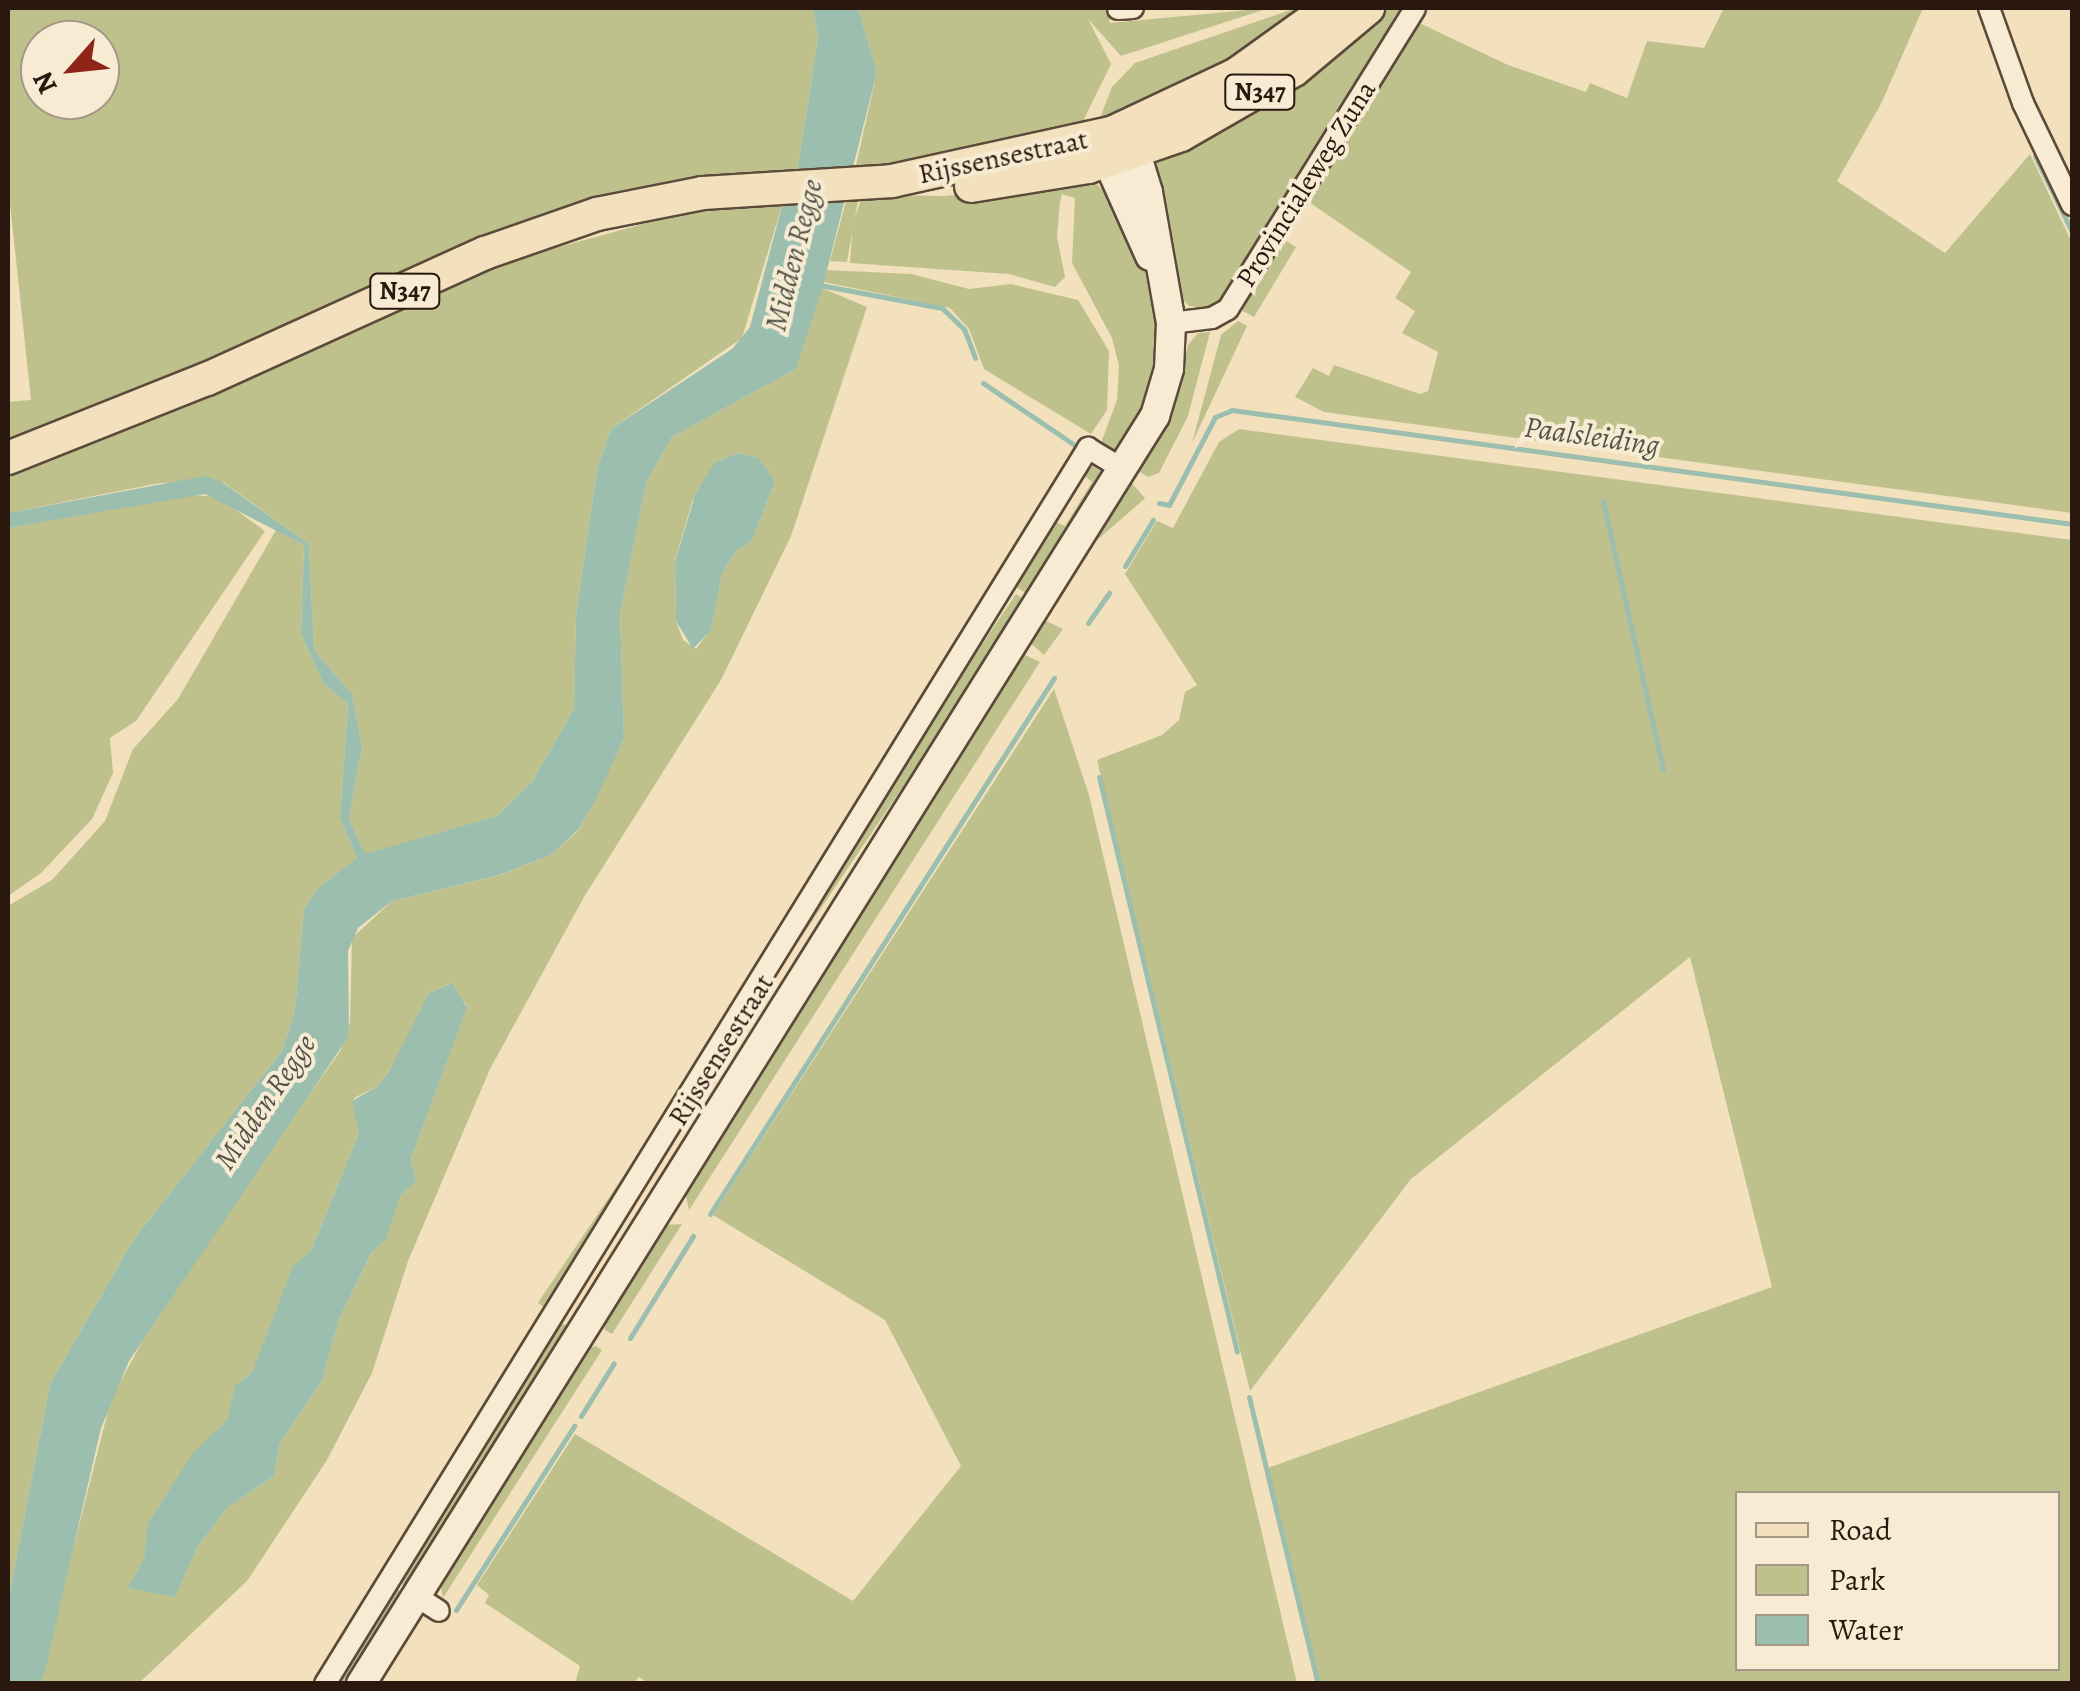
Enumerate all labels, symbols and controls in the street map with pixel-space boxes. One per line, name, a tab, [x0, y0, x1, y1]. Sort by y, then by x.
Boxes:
north arrow	[20, 20, 120, 120]
text: N	[23, 65, 67, 100]
road number: N347	[1222, 72, 1298, 112]
street label: Provincialeweg Zuna	[1229, 74, 1383, 294]
street label: Rijssensestraat	[915, 123, 1091, 191]
water label: Midden Regge	[758, 175, 830, 335]
road number: N347	[368, 271, 442, 311]
water label: Paalsleiding	[1522, 409, 1662, 463]
street label: Rijssensestraat	[661, 968, 781, 1132]
water label: Midden Regge	[207, 1028, 323, 1176]
legend	[1735, 1491, 2060, 1671]
text: Road	[1829, 1510, 1891, 1550]
text: Park	[1829, 1560, 1885, 1600]
text: Water	[1829, 1610, 1903, 1650]

